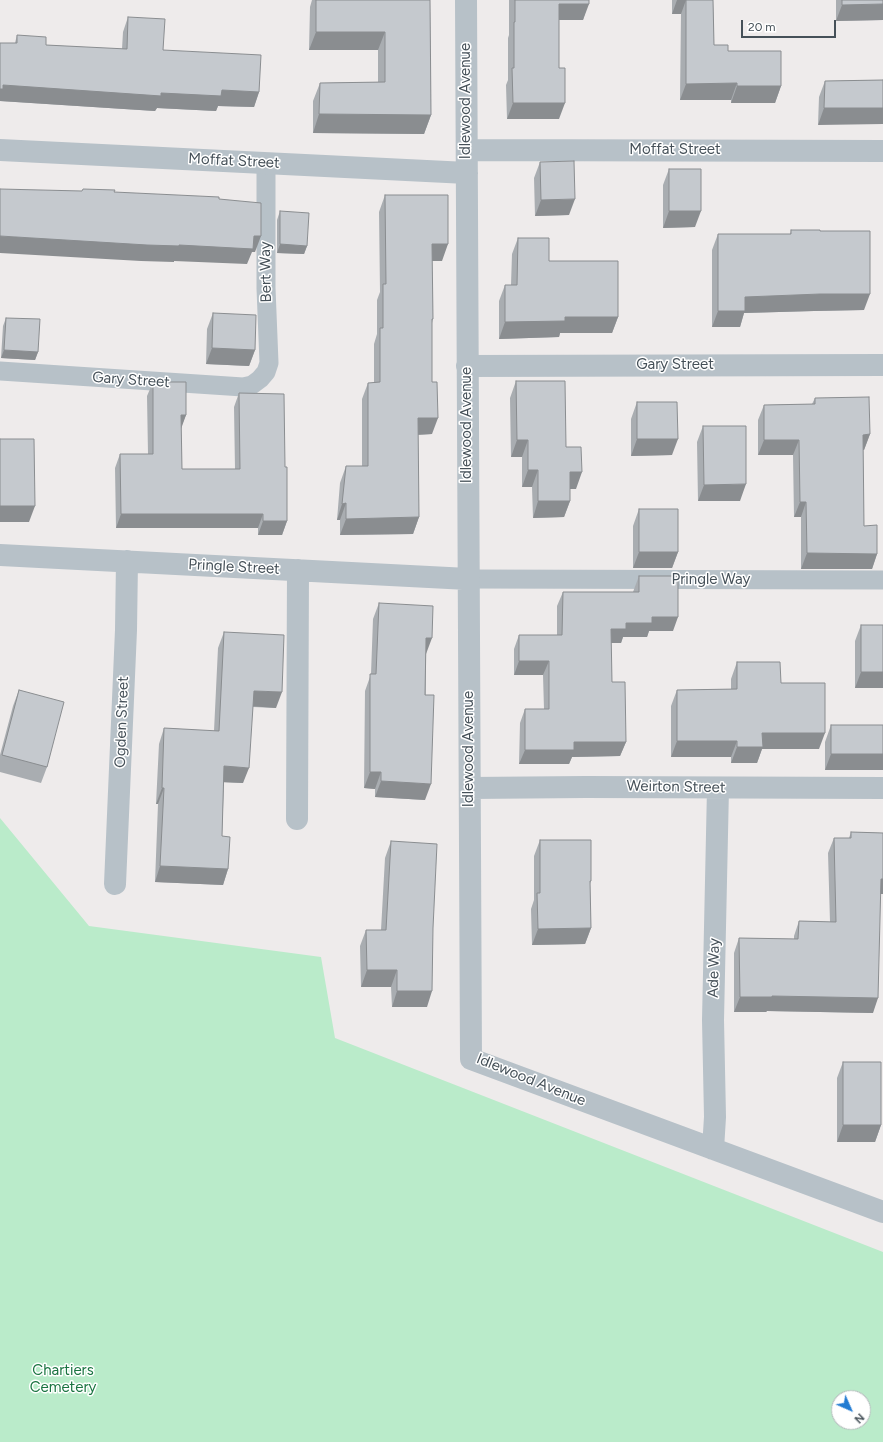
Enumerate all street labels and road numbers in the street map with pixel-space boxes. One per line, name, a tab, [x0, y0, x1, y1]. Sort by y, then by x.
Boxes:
street label: Idlewood Avenue	[457, 43, 475, 159]
street label: Moffat Street	[629, 141, 721, 159]
street label: Moffat Street	[188, 150, 280, 172]
street label: Bert Way	[256, 241, 276, 303]
street label: Gary Street	[636, 356, 714, 374]
street label: Idlewood Avenue	[458, 367, 476, 483]
street label: Gary Street	[92, 368, 170, 392]
street label: Pringle Street	[188, 556, 280, 578]
street label: Pringle Way	[672, 571, 750, 589]
street label: Ogden Street	[111, 676, 133, 768]
street label: Idlewood Avenue	[460, 691, 478, 807]
street label: Weirton Street	[626, 777, 726, 797]
street label: Ade Way	[704, 938, 724, 998]
street label: Idlewood Avenue	[474, 1050, 588, 1110]

